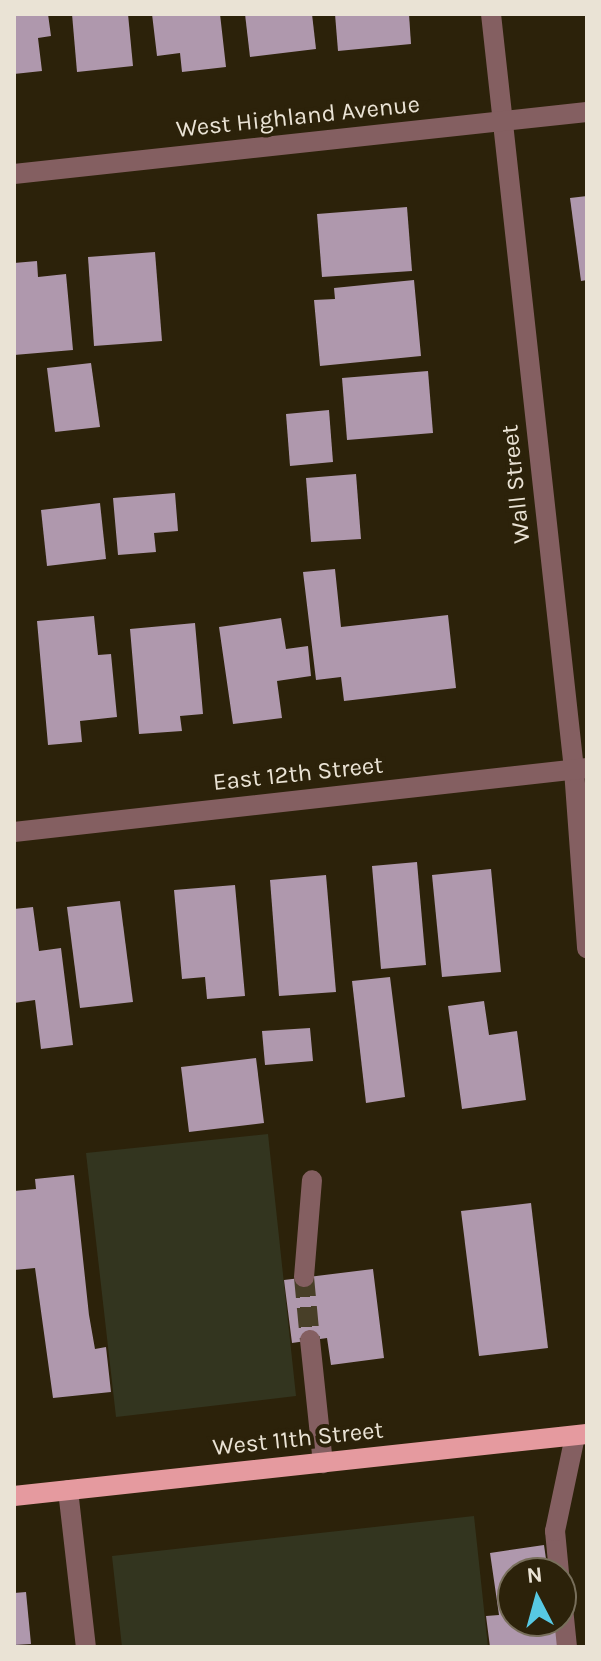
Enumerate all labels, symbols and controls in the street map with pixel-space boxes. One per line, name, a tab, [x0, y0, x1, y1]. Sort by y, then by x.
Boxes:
street label: West Highland Avenue	[175, 90, 421, 144]
street label: Wall Street	[495, 423, 537, 545]
street label: East 12th Street	[211, 751, 385, 797]
street label: West 11th Street	[211, 1416, 385, 1462]
north arrow	[497, 1557, 577, 1637]
text: N	[525, 1561, 544, 1589]

